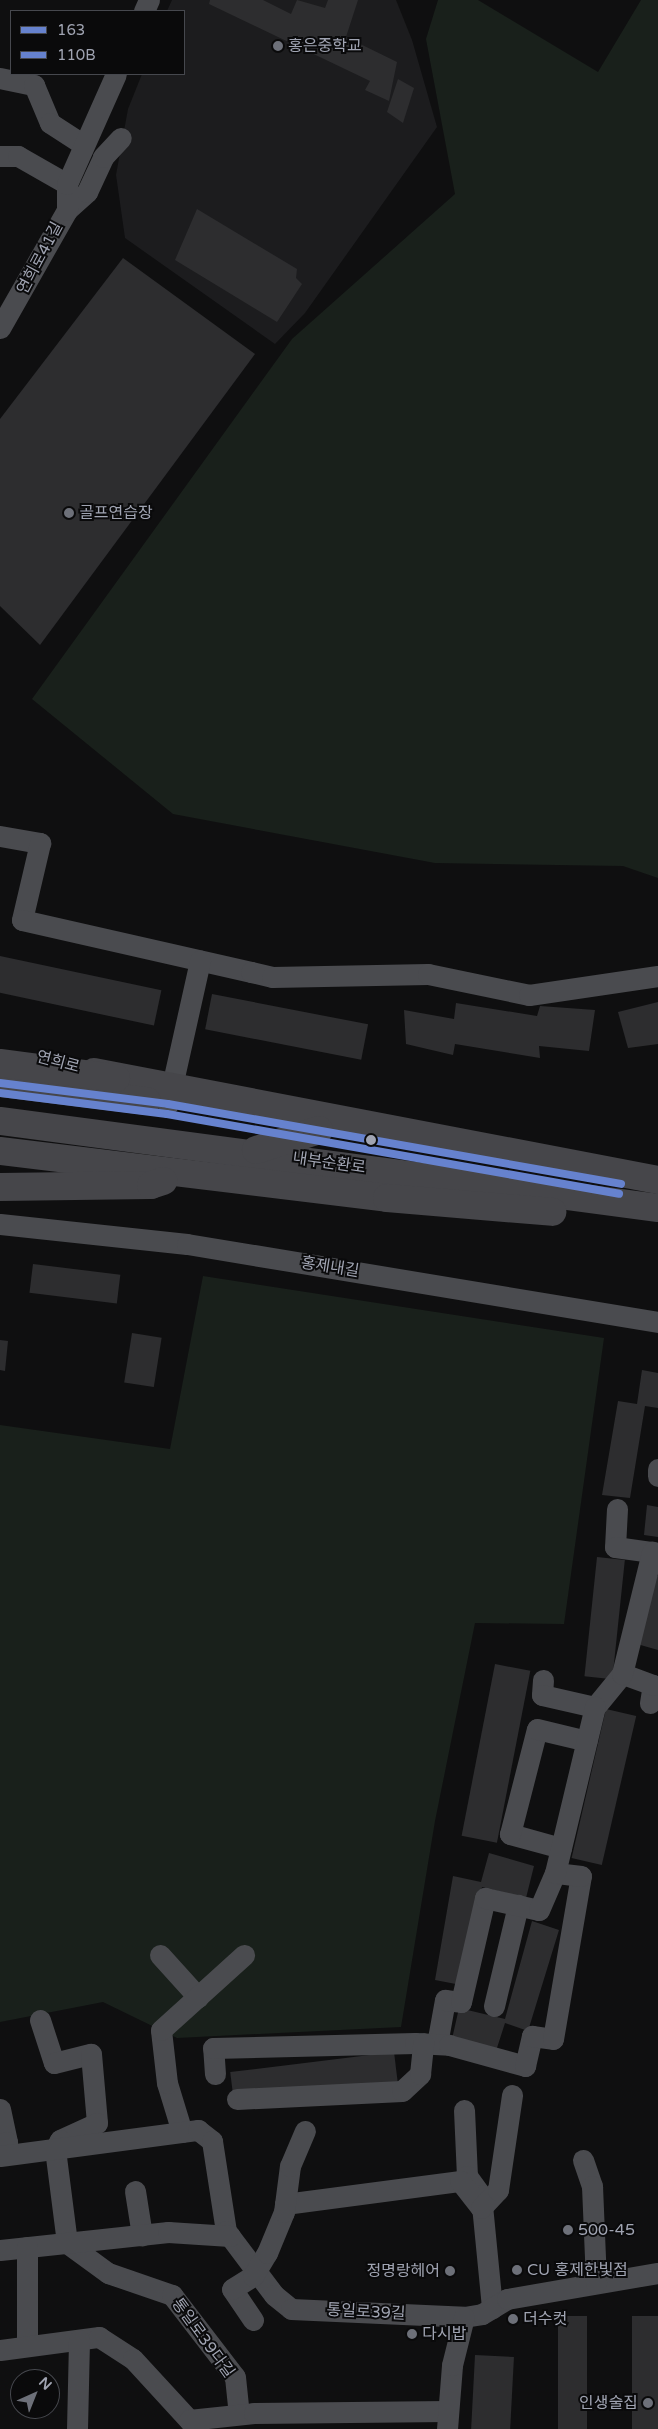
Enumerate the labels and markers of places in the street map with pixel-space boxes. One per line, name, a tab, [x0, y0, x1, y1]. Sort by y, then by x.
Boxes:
place label: 홍은중학교	[288, 36, 362, 56]
marker: 홍은중학교	[272, 40, 284, 52]
place label: 골프연습장	[79, 503, 153, 523]
marker: 골프연습장	[63, 507, 75, 519]
unlabelled marker	[366, 1135, 376, 1145]
place label: 500-45	[578, 2220, 635, 2240]
marker: 500-45	[562, 2224, 574, 2236]
place label: CU 홍제한빛점	[527, 2260, 628, 2280]
place label: 정명랑헤어	[366, 2261, 440, 2281]
marker: CU 홍제한빛점	[511, 2264, 523, 2276]
marker: 정명랑헤어	[444, 2265, 456, 2277]
place label: 더수컷	[523, 2309, 567, 2329]
marker: 더수컷	[507, 2313, 519, 2325]
place label: 다시밥	[422, 2324, 466, 2344]
marker: 다시밥	[406, 2328, 418, 2340]
place label: 인생술집	[579, 2393, 638, 2413]
marker: 인생술집	[642, 2397, 654, 2409]

